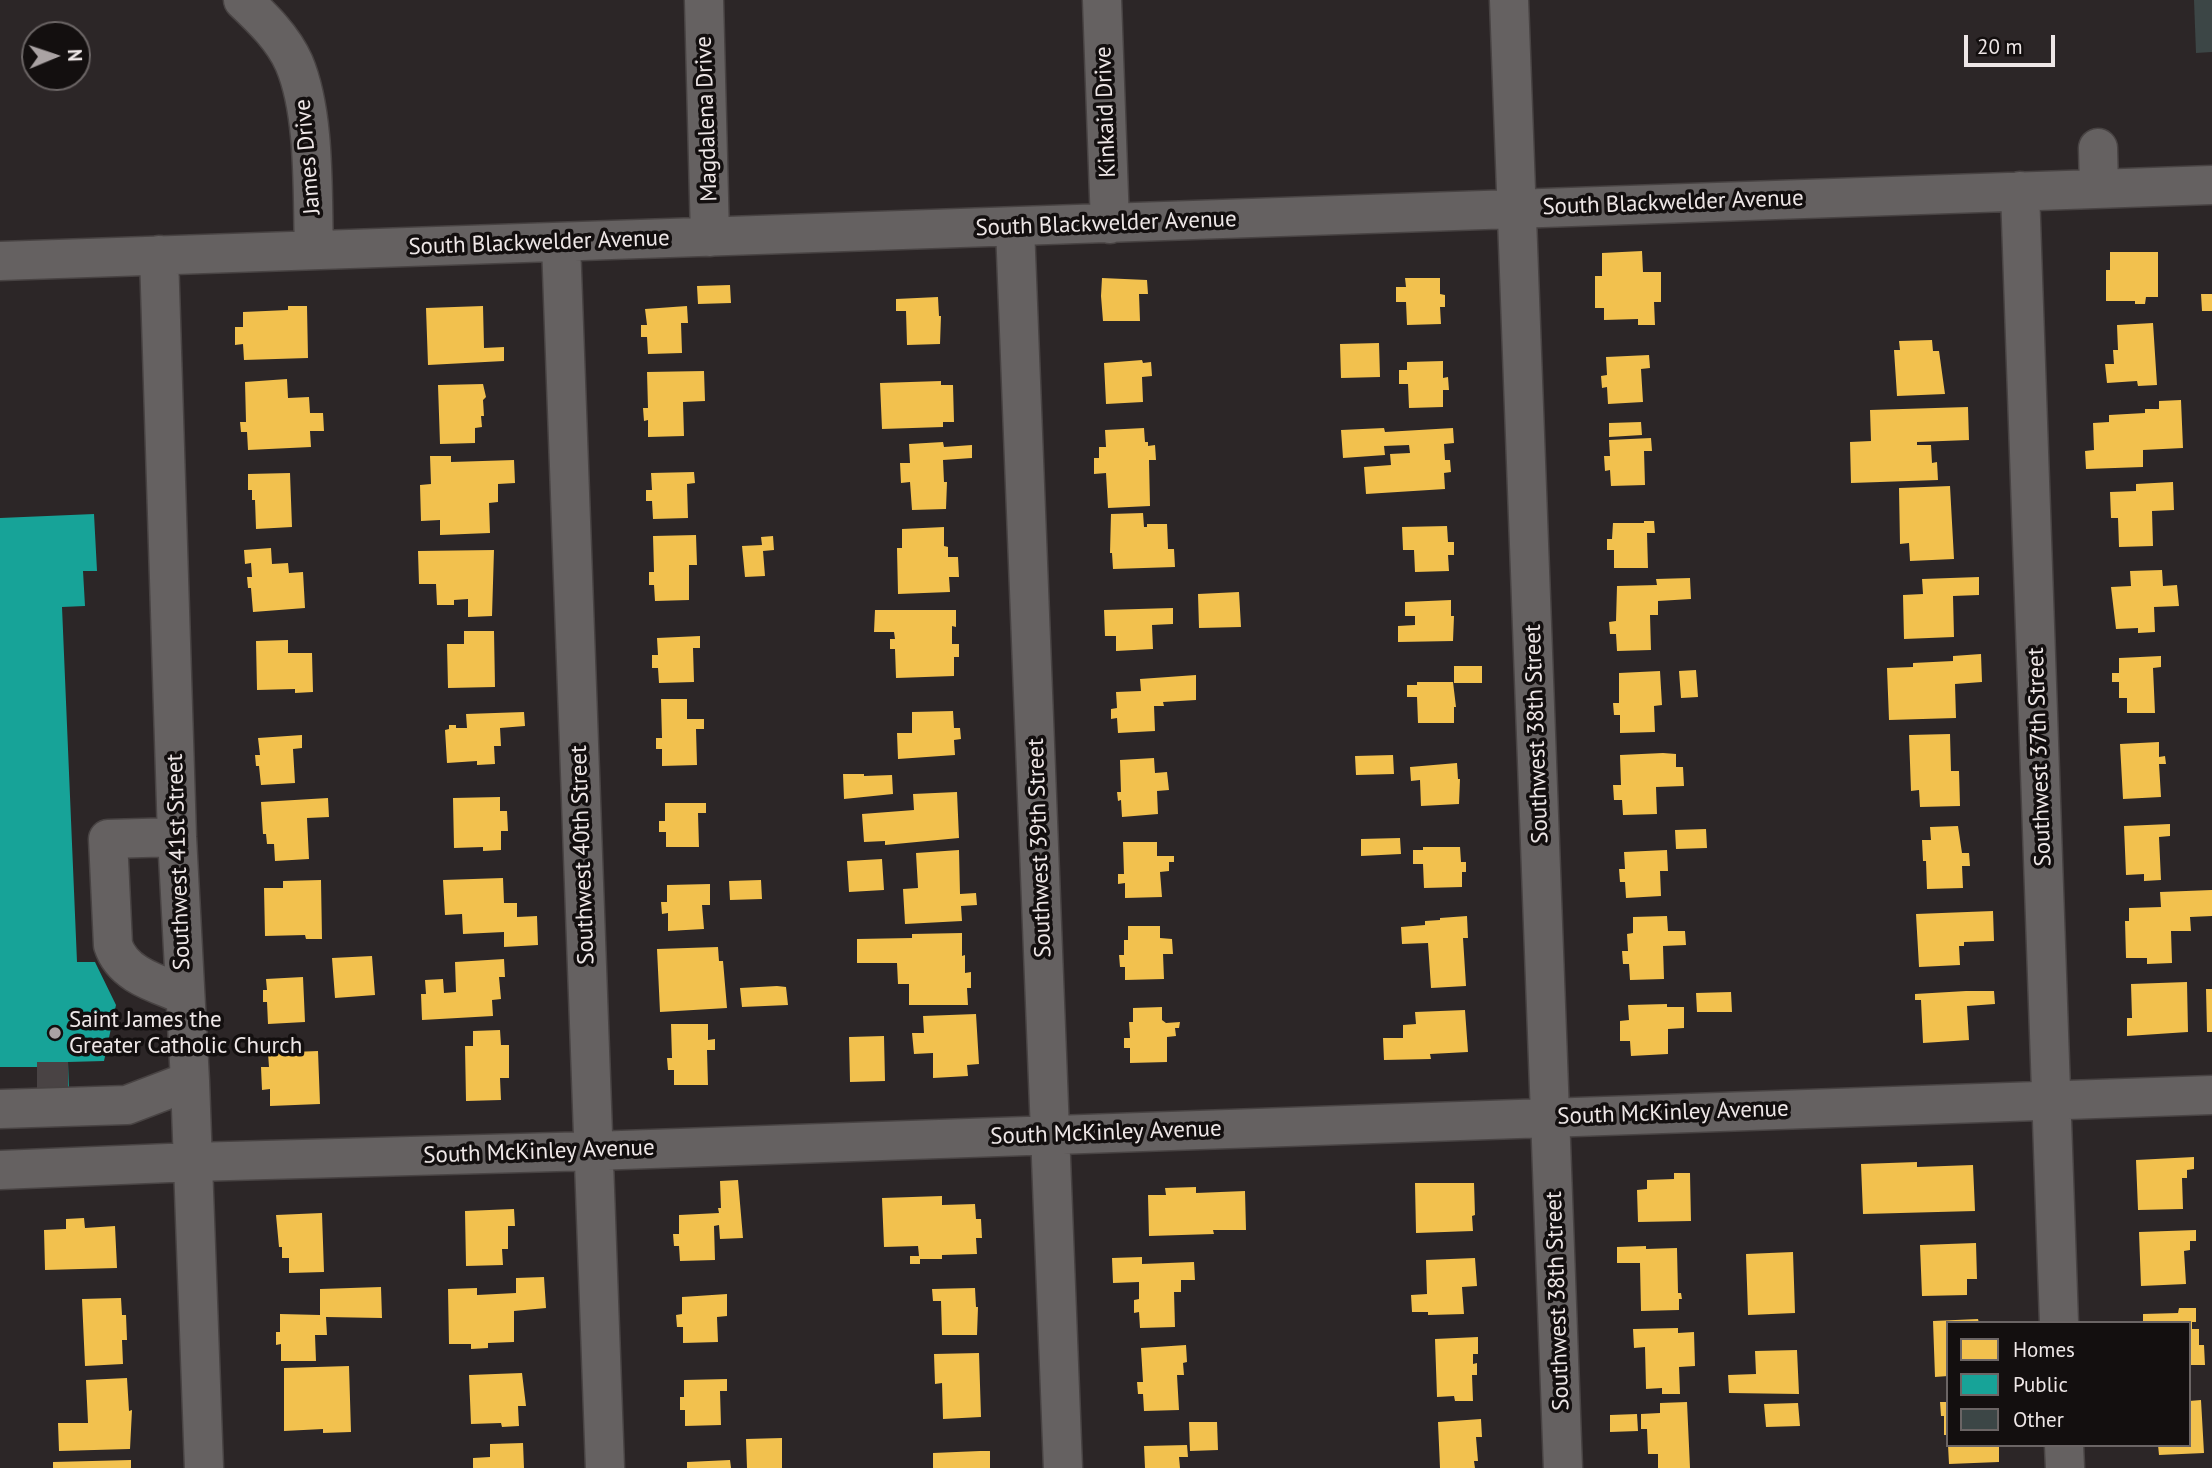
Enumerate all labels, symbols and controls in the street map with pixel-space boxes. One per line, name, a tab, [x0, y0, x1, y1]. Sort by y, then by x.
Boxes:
north arrow	[21, 21, 91, 91]
scale bar	[1967, 21, 2058, 65]
text: 20 m	[1977, 33, 2023, 60]
street label: Magdalena Drive	[690, 36, 724, 202]
street label: Kinkaid Drive	[1090, 46, 1122, 178]
text: N	[63, 49, 87, 62]
street label: James Drive	[289, 98, 327, 216]
street label: South Blackwelder Avenue	[1542, 185, 1804, 221]
street label: South Blackwelder Avenue	[975, 206, 1237, 242]
street label: South Blackwelder Avenue	[408, 225, 670, 261]
street label: Southwest 38th Street	[1519, 624, 1555, 844]
street label: Southwest 37th Street	[2022, 647, 2058, 867]
street label: Southwest 39th Street	[1022, 738, 1058, 958]
street label: Southwest 40th Street	[565, 745, 601, 965]
street label: Southwest 41st Street	[161, 753, 197, 971]
place label: Saint James the Greater Catholic Church	[69, 1006, 302, 1060]
marker: Saint James the Greater Catholic Church	[47, 1025, 63, 1041]
street label: South McKinley Avenue	[1557, 1095, 1789, 1131]
street label: South McKinley Avenue	[990, 1115, 1222, 1151]
street label: South McKinley Avenue	[423, 1134, 655, 1170]
street label: Southwest 38th Street	[1540, 1191, 1576, 1411]
legend	[1946, 1321, 2191, 1447]
text: Homes	[2013, 1336, 2075, 1363]
text: Public	[2013, 1371, 2068, 1398]
text: Other	[2013, 1406, 2064, 1433]

